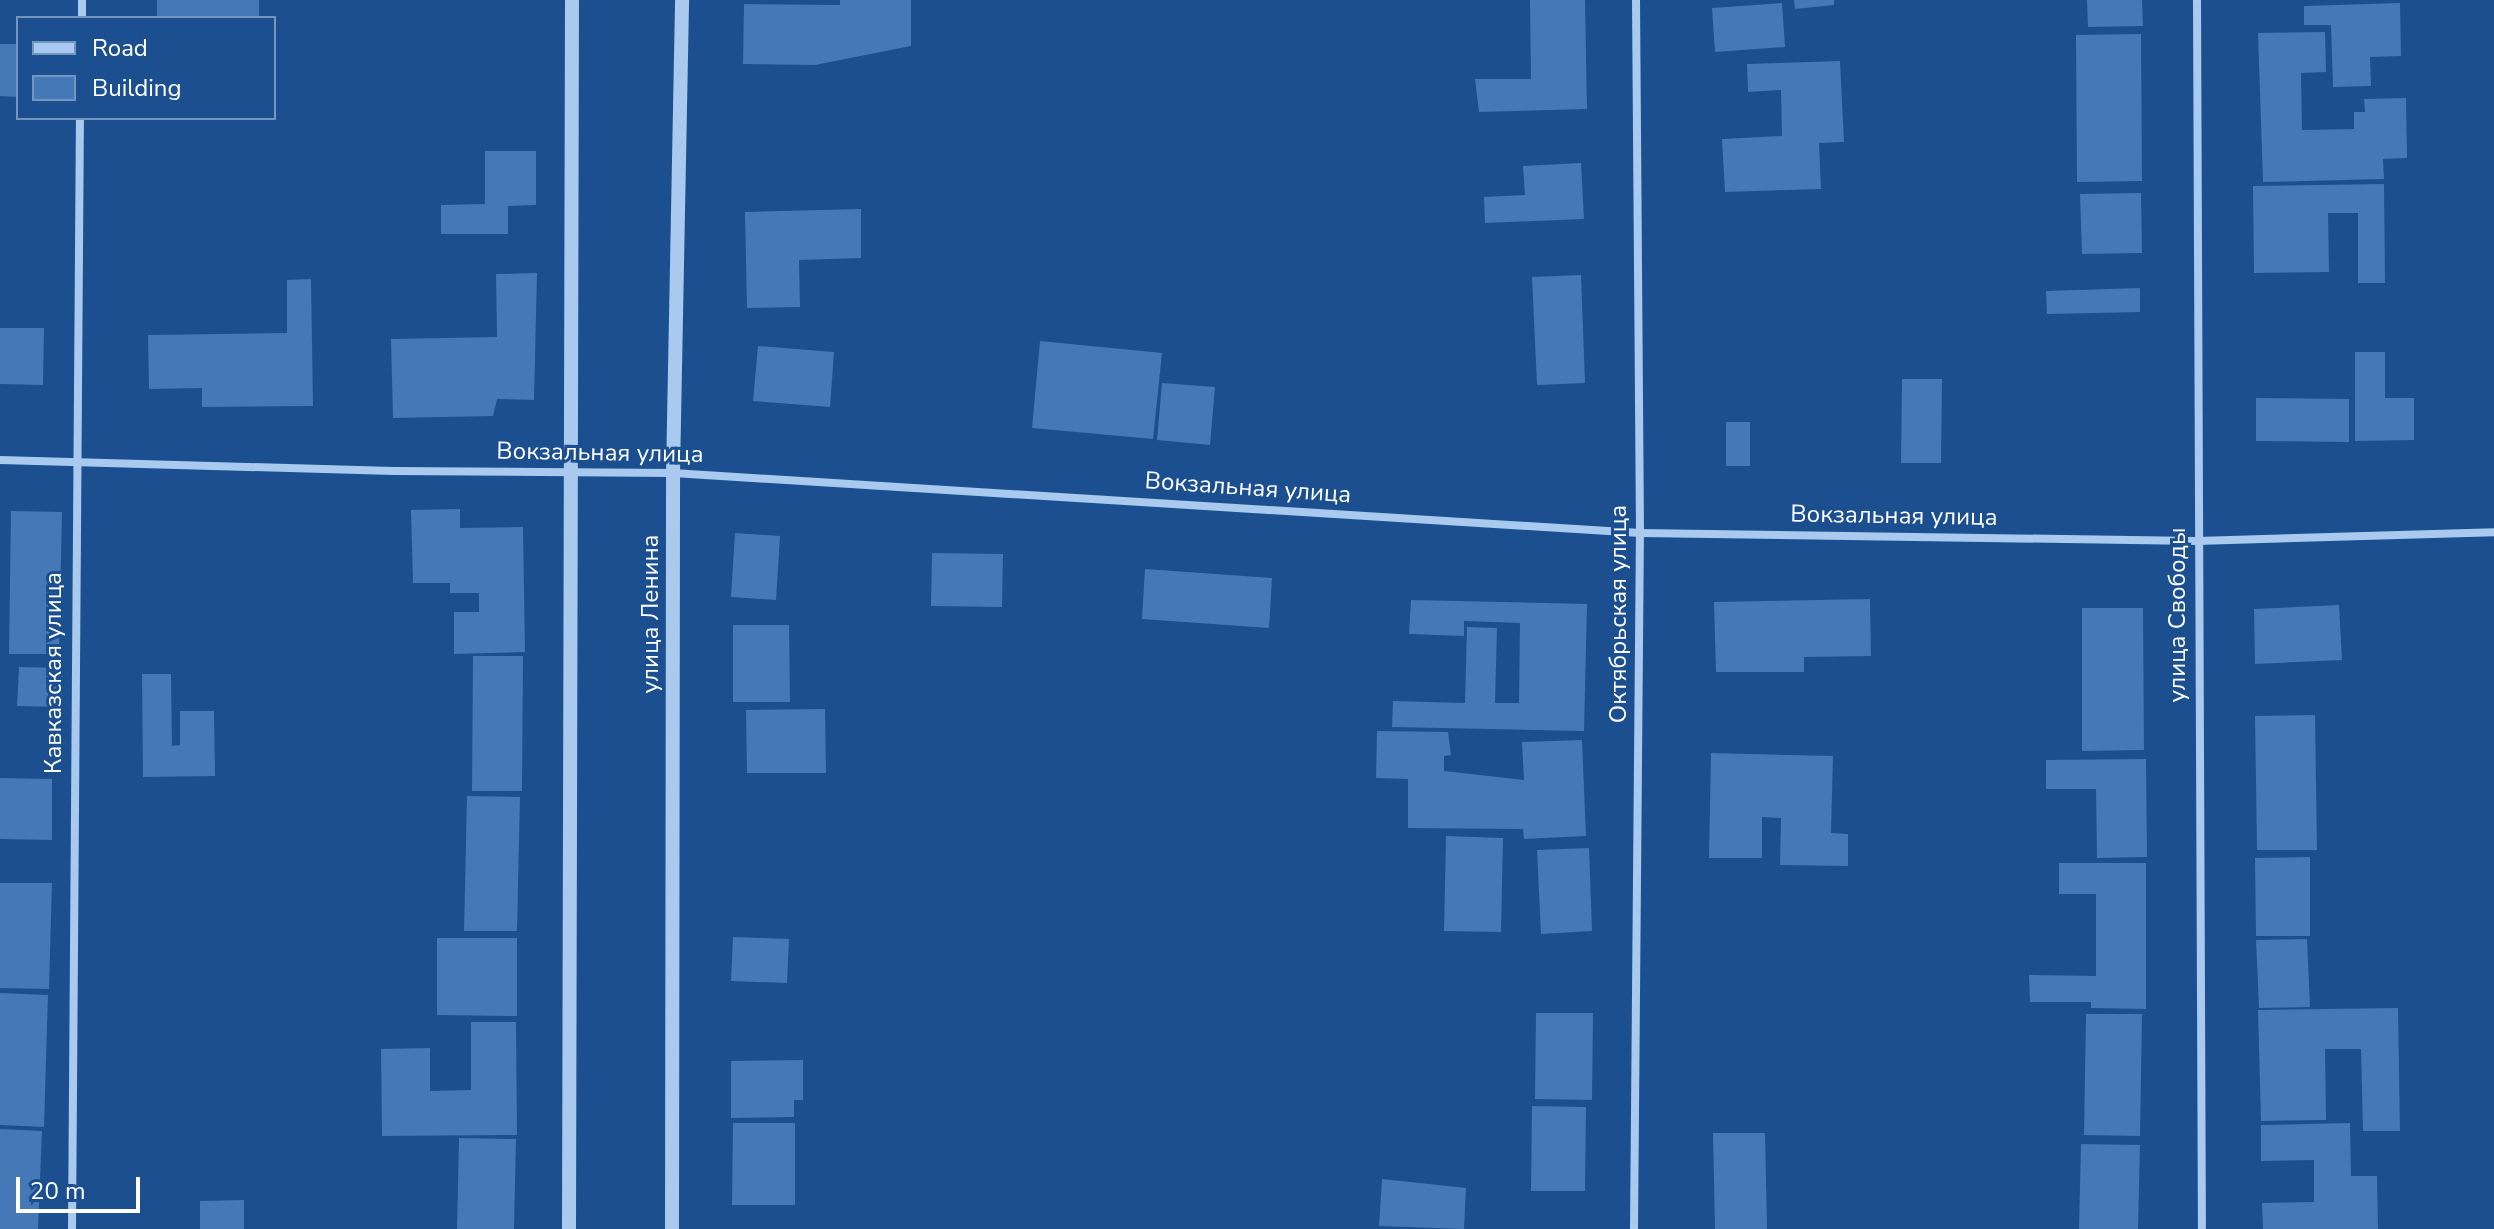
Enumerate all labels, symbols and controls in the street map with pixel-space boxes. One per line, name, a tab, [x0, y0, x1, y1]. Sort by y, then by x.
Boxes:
legend	[16, 16, 276, 120]
text: Road	[92, 32, 148, 64]
text: Building	[92, 72, 182, 104]
street label: Вокзальная улица	[496, 437, 704, 469]
street label: Вокзальная улица	[1144, 466, 1352, 510]
street label: Вокзальная улица	[1790, 500, 1998, 532]
street label: Октябрьская улица	[1605, 505, 1633, 723]
street label: улица Свободы	[2164, 528, 2192, 702]
street label: улица Ленина	[637, 534, 665, 694]
street label: Кавказская улица	[40, 572, 68, 774]
scale bar	[20, 1161, 144, 1211]
text: 20 m	[30, 1175, 86, 1207]

